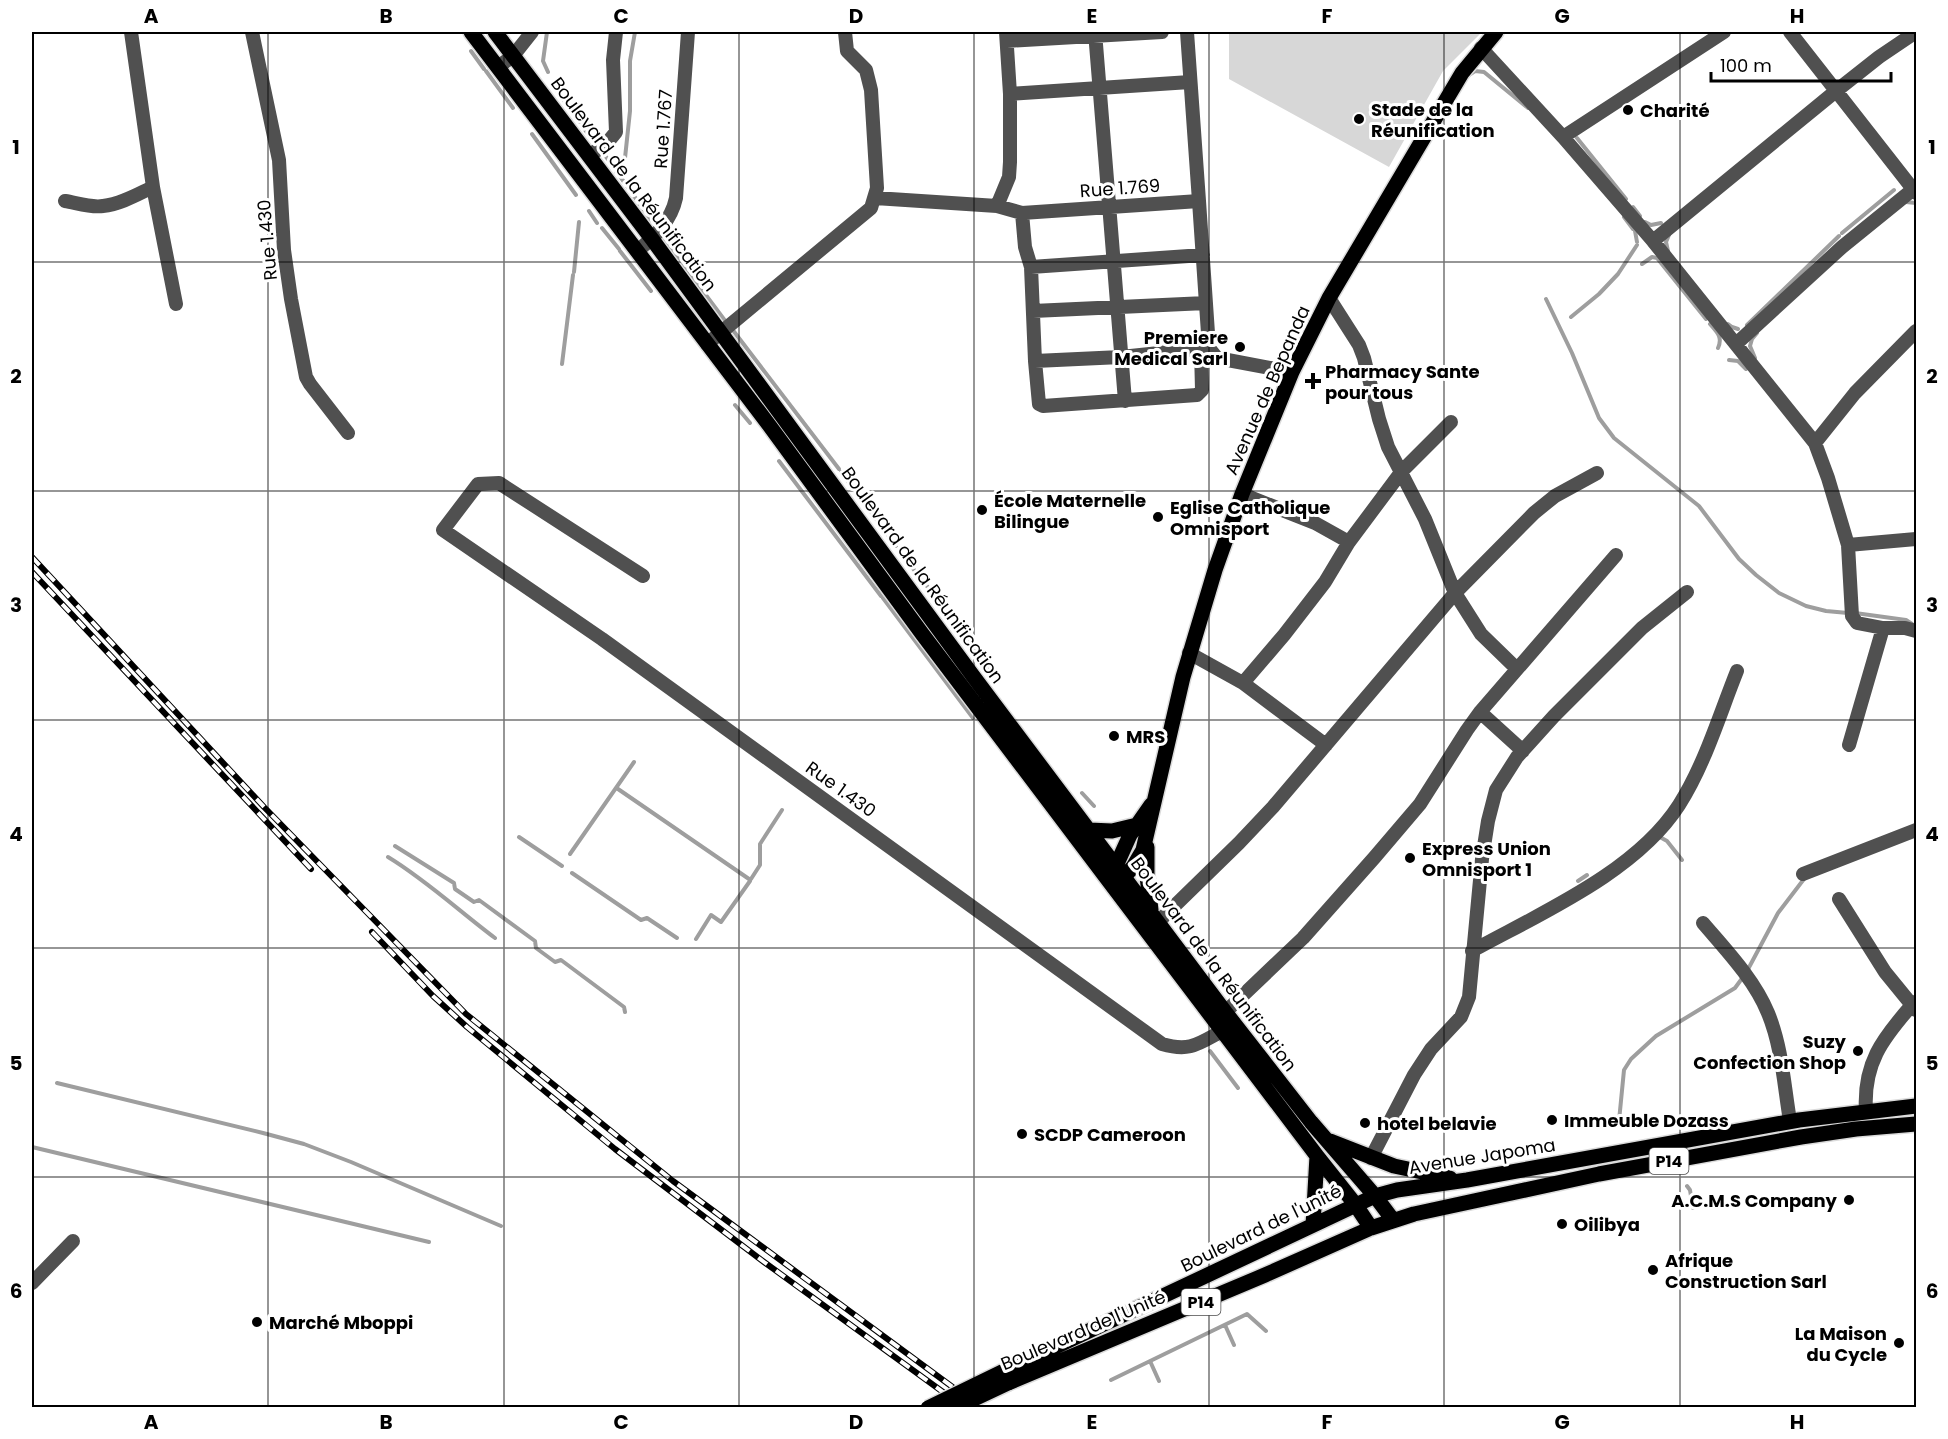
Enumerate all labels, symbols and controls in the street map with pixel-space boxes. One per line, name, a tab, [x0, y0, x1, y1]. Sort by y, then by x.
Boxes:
text: A	[144, 2, 159, 30]
text: B	[379, 2, 393, 30]
text: C	[613, 2, 629, 30]
text: D	[849, 2, 863, 30]
text: E	[1087, 2, 1097, 30]
text: F	[1322, 2, 1333, 30]
text: G	[1554, 2, 1570, 30]
text: H	[1790, 2, 1804, 30]
scale bar	[1711, 45, 1891, 83]
text: 100 m	[1720, 53, 1772, 78]
street label: Boulevard de la Réunification	[545, 72, 723, 296]
street label: Rue 1.767	[648, 89, 678, 169]
place label: Stade de la Réunification	[1371, 97, 1495, 143]
place label: Charité	[1640, 98, 1709, 123]
marker: Charité	[1621, 103, 1635, 117]
marker: Stade de la Réunification	[1352, 112, 1366, 126]
text: 1	[12, 133, 20, 161]
text: 1	[1928, 133, 1936, 161]
street label: Rue 1.769	[1079, 173, 1161, 203]
street label: Rue 1.430	[251, 198, 283, 282]
street label: Avenue de Bepanda	[1218, 301, 1316, 479]
place label: Premiere Medical Sarl	[1114, 325, 1228, 371]
marker: Premiere Medical Sarl	[1233, 340, 1247, 354]
place label: Pharmacy Sante pour tous	[1325, 359, 1479, 405]
text: 2	[10, 362, 22, 390]
text: 2	[1926, 362, 1938, 390]
marker: Pharmacy Sante pour tous	[1306, 374, 1320, 388]
street label: Boulevard de la Réunification	[836, 462, 1010, 688]
place label: École Maternelle Bilingue	[994, 488, 1146, 534]
place label: Eglise Catholique Omnisport	[1170, 495, 1330, 541]
marker: École Maternelle Bilingue	[975, 503, 989, 517]
marker: Eglise Catholique Omnisport	[1151, 510, 1165, 524]
text: 3	[10, 591, 22, 619]
text: 3	[1926, 591, 1938, 619]
place label: MRS	[1126, 724, 1165, 749]
marker: MRS	[1107, 729, 1121, 743]
street label: Rue 1.430	[801, 755, 881, 823]
text: 4	[9, 820, 23, 848]
text: 4	[1925, 820, 1939, 848]
place label: Express Union Omnisport 1	[1422, 836, 1551, 882]
marker: Express Union Omnisport 1	[1403, 851, 1417, 865]
street label: Boulevard de la Réunification	[1125, 852, 1303, 1076]
place label: Suzy Confection Shop	[1693, 1029, 1847, 1075]
marker: Suzy Confection Shop	[1851, 1044, 1865, 1058]
text: 5	[10, 1049, 23, 1077]
text: 5	[1926, 1049, 1939, 1077]
place label: Immeuble Dozass	[1564, 1108, 1729, 1133]
place label: hotel belavie	[1377, 1111, 1497, 1136]
marker: Immeuble Dozass	[1545, 1113, 1559, 1127]
marker: hotel belavie	[1358, 1116, 1372, 1130]
place label: SCDP Cameroon	[1034, 1122, 1186, 1147]
marker: SCDP Cameroon	[1015, 1127, 1029, 1141]
street label: Avenue Japoma	[1407, 1132, 1557, 1180]
road number: P14	[1650, 1148, 1688, 1174]
street label: Boulevard de l'unité	[1176, 1178, 1346, 1278]
place label: A.C.M.S Company	[1671, 1188, 1838, 1213]
marker: A.C.M.S Company	[1842, 1193, 1856, 1207]
place label: Oilibya	[1574, 1212, 1640, 1237]
marker: Oilibya	[1555, 1217, 1569, 1231]
place label: Afrique Construction Sarl	[1665, 1248, 1827, 1294]
marker: Afrique Construction Sarl	[1646, 1263, 1660, 1277]
text: 6	[10, 1277, 22, 1305]
text: 6	[1926, 1277, 1938, 1305]
street label: Boulevard de l'Unité	[997, 1284, 1169, 1376]
road number: P14	[1182, 1289, 1220, 1315]
place label: Marché Mboppi	[269, 1310, 413, 1335]
marker: Marché Mboppi	[250, 1315, 264, 1329]
place label: La Maison du Cycle	[1795, 1321, 1887, 1367]
marker: La Maison du Cycle	[1892, 1336, 1906, 1350]
text: A	[144, 1408, 159, 1436]
text: B	[379, 1408, 393, 1436]
text: C	[613, 1408, 629, 1436]
text: D	[849, 1408, 863, 1436]
text: E	[1087, 1408, 1097, 1436]
text: F	[1322, 1408, 1333, 1436]
text: G	[1554, 1408, 1570, 1436]
text: H	[1790, 1408, 1804, 1436]

